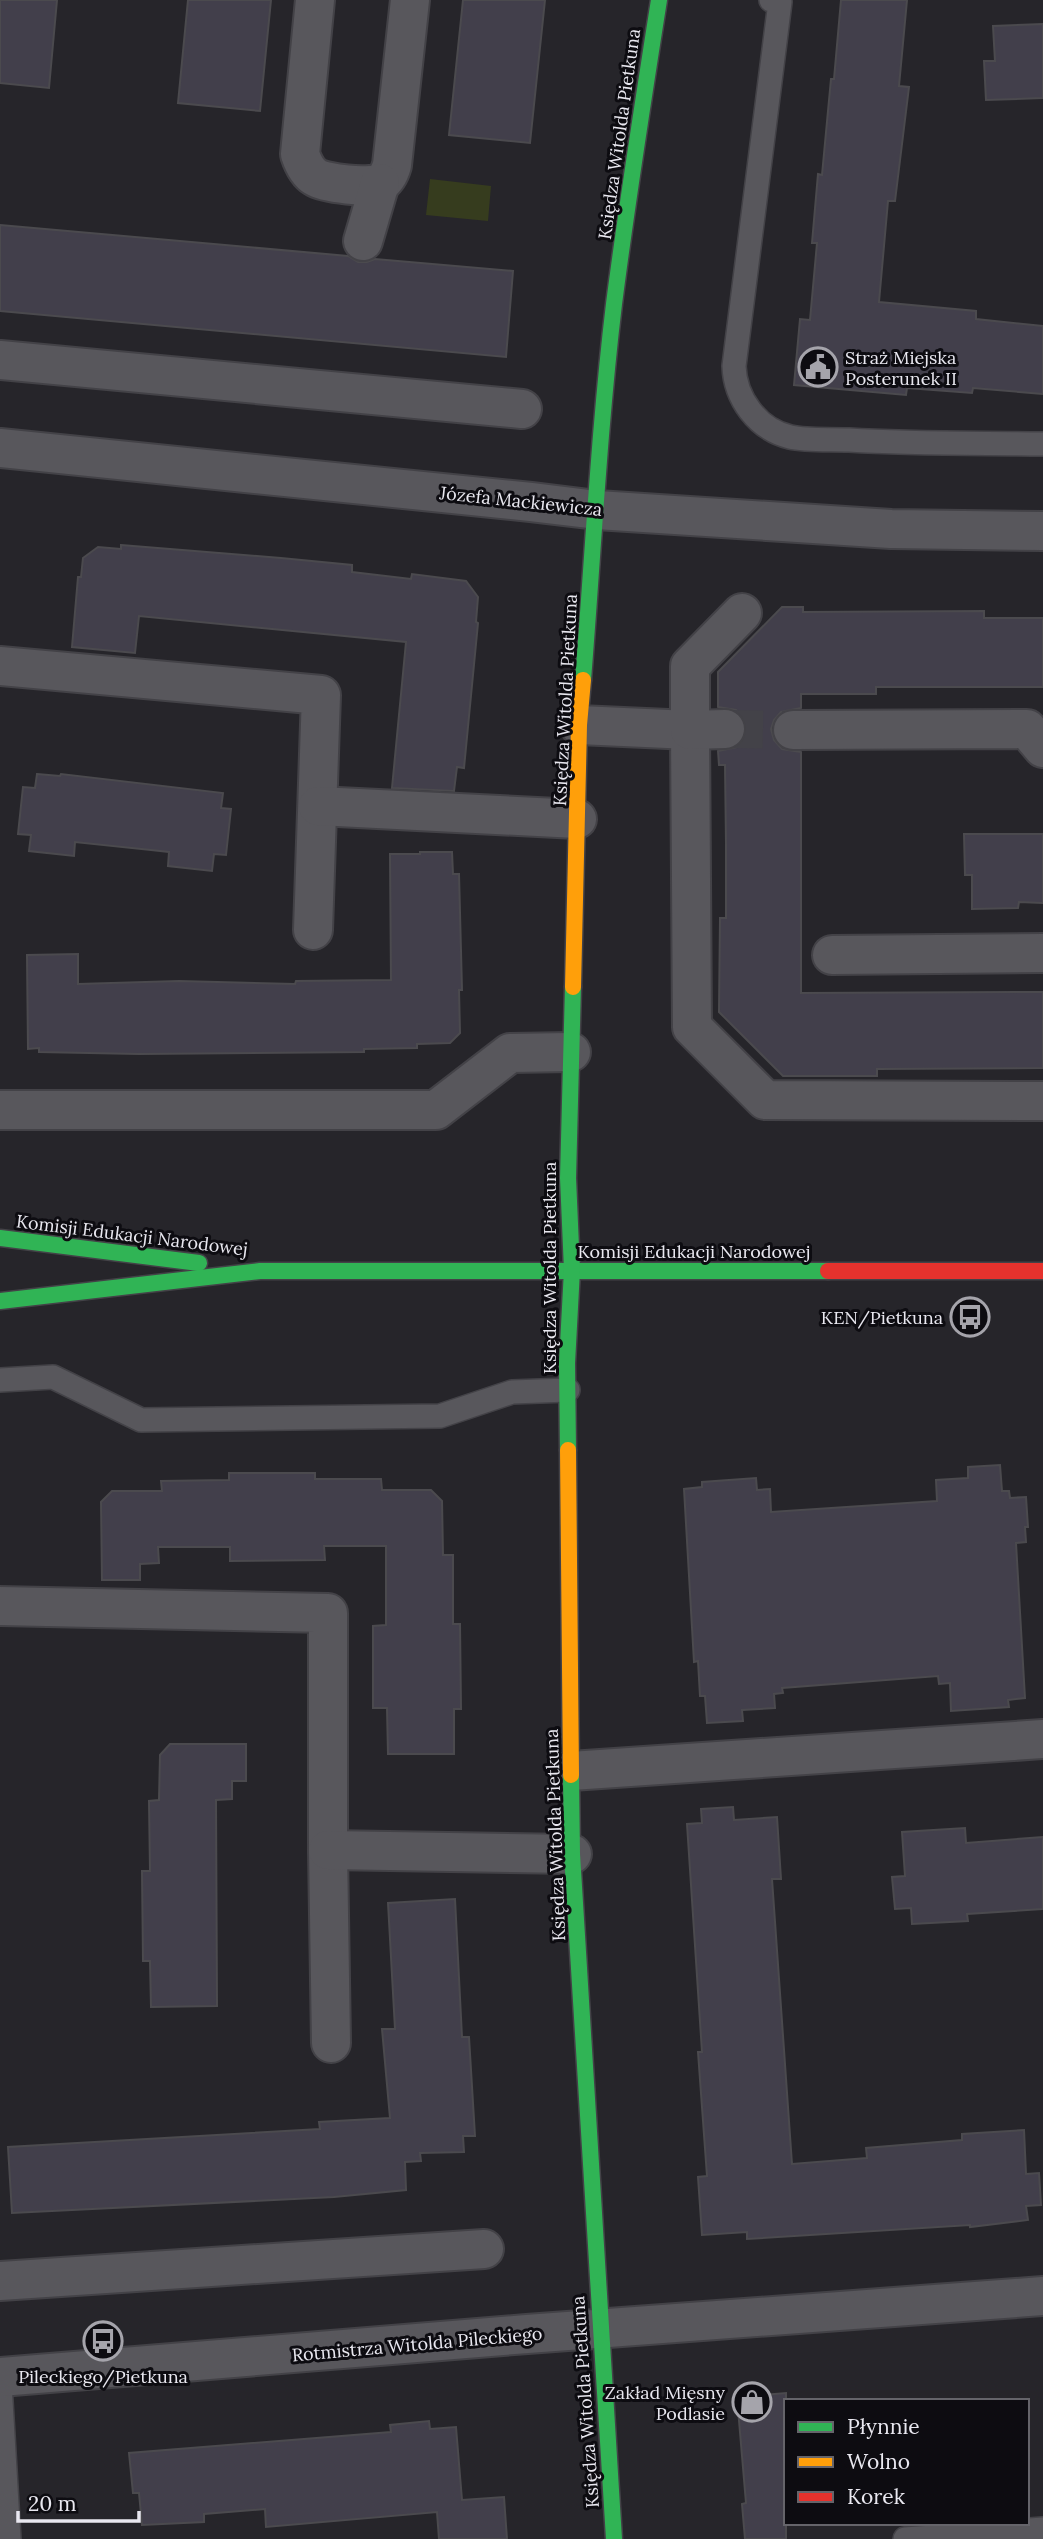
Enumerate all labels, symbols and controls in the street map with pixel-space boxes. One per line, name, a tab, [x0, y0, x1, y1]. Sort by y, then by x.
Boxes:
street label: Księdza Witolda Pietkuna	[593, 27, 645, 241]
public building icon: Straż Miejska Posterunek II	[797, 346, 839, 388]
place label: Straż Miejska Posterunek II	[845, 346, 957, 390]
street label: Józefa Mackiewicza	[438, 481, 603, 521]
street label: Księdza Witolda Pietkuna	[548, 593, 582, 807]
street label: Księdza Witolda Pietkuna	[538, 1162, 561, 1374]
street label: Komisji Edukacji Narodowej	[15, 1209, 249, 1261]
street label: Komisji Edukacji Narodowej	[577, 1240, 811, 1263]
bus stop icon: KEN/Pietkuna	[949, 1296, 991, 1338]
place label: KEN/Pietkuna	[821, 1306, 943, 1329]
street label: Księdza Witolda Pietkuna	[540, 1728, 570, 1942]
street label: Księdza Witolda Pietkuna	[566, 2295, 604, 2509]
bus stop icon: Pileckiego/Pietkuna	[82, 2320, 124, 2362]
street label: Rotmistrza Witolda Pileckiego	[291, 2322, 543, 2366]
place label: Pileckiego/Pietkuna	[18, 2365, 188, 2388]
place label: Zakład Mięsny Podlasie	[605, 2381, 725, 2425]
shop icon: Zakład Mięsny Podlasie	[731, 2381, 773, 2423]
legend	[784, 2399, 1029, 2525]
text: Płynnie	[847, 2413, 920, 2440]
text: Wolno	[847, 2448, 910, 2475]
scale bar	[18, 2480, 138, 2524]
text: Korek	[847, 2483, 906, 2510]
text: 20 m	[28, 2490, 77, 2517]

